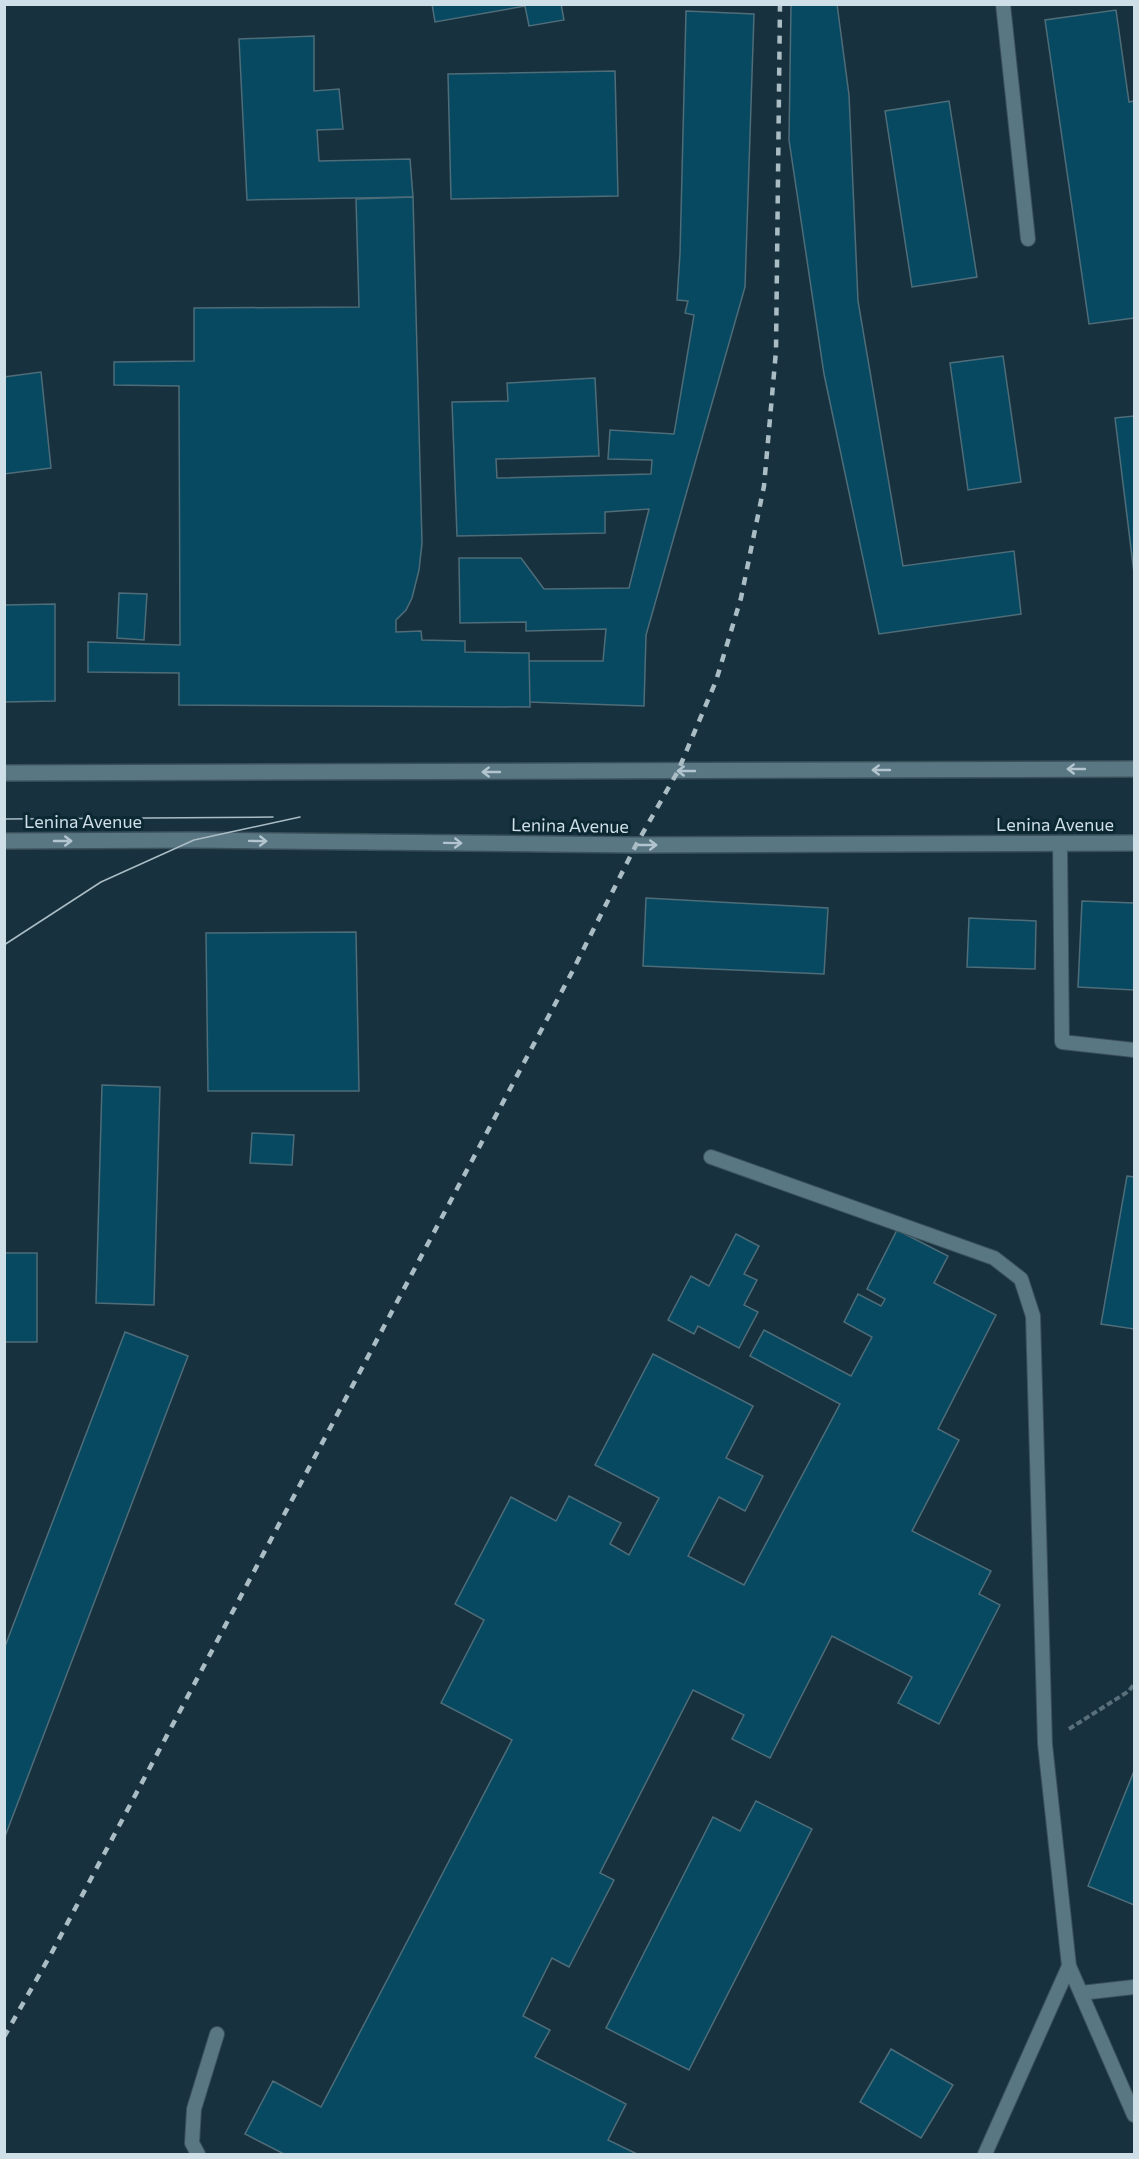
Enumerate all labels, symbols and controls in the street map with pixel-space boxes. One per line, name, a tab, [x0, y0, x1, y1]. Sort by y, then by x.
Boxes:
one-way arrow	[1067, 763, 1087, 775]
one-way arrow	[872, 764, 892, 776]
one-way arrow	[677, 765, 697, 777]
one-way arrow	[482, 766, 502, 778]
street label: Lenina Avenue	[24, 810, 142, 832]
street label: Lenina Avenue	[511, 813, 629, 837]
street label: Lenina Avenue	[996, 813, 1114, 835]
one-way arrow	[52, 835, 72, 847]
one-way arrow	[247, 835, 267, 847]
one-way arrow	[442, 837, 462, 849]
one-way arrow	[637, 839, 657, 851]

